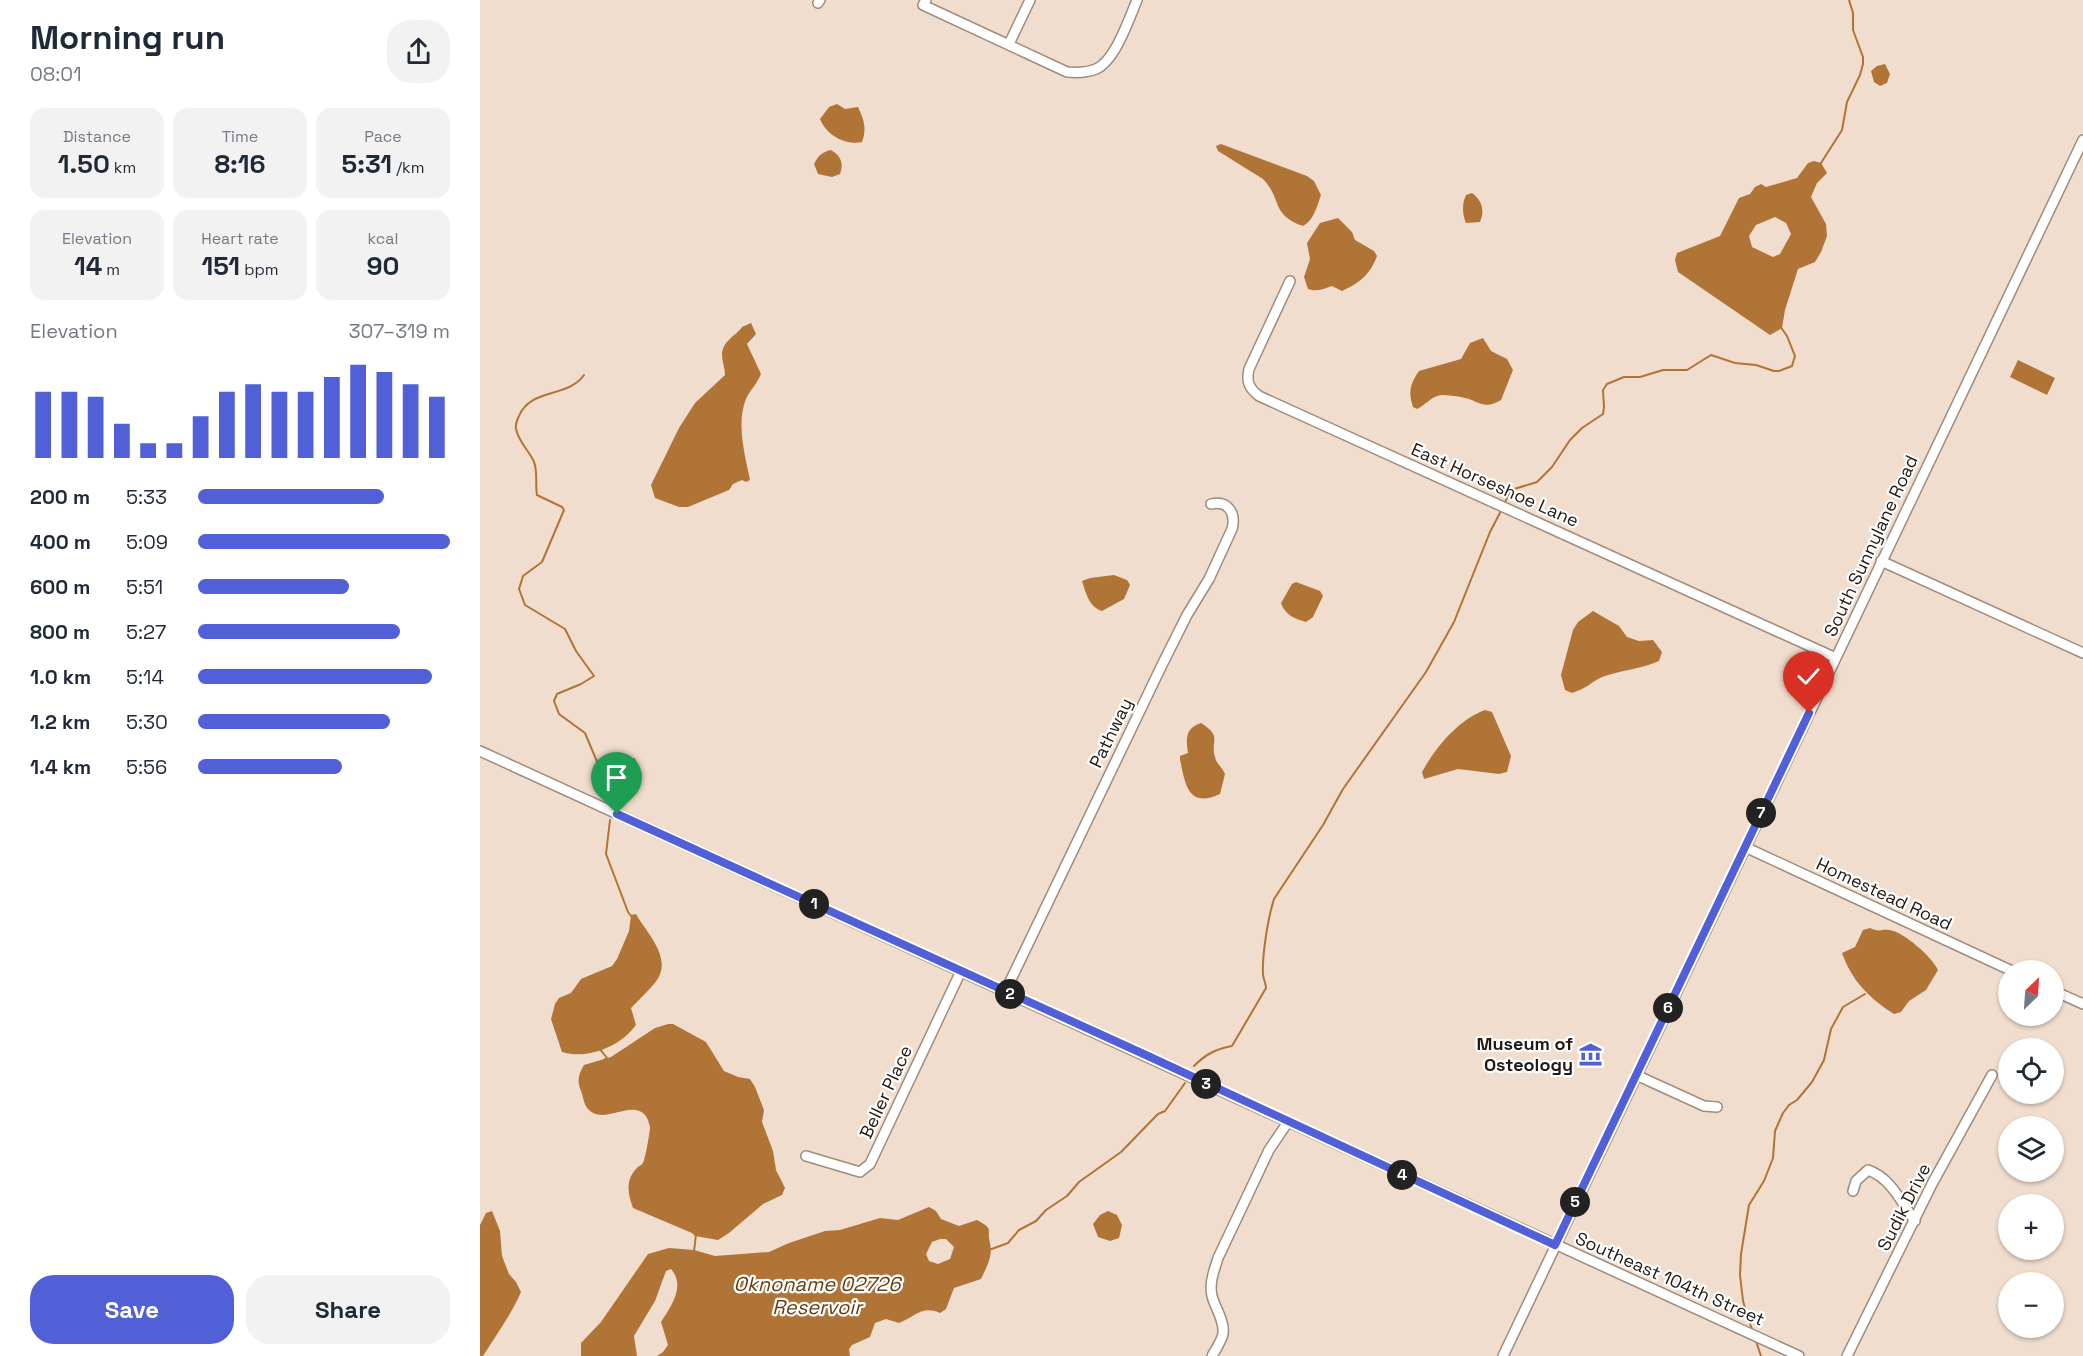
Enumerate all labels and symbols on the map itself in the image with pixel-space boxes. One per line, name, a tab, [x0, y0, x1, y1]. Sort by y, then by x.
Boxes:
street label: East Horseshoe Lane	[1408, 437, 1583, 532]
street label: South Sunnylane Road	[1818, 451, 1923, 640]
pin	[1783, 651, 1834, 713]
street label: Pathway	[1084, 694, 1137, 772]
pin	[591, 752, 642, 814]
pin: 7	[1746, 798, 1776, 828]
street label: Homestead Road	[1813, 852, 1956, 935]
pin: 1	[799, 889, 829, 919]
north arrow	[1998, 960, 2064, 1026]
pin: 2	[995, 979, 1025, 1009]
pin: 6	[1653, 993, 1683, 1023]
place label: Museum of Osteology	[1477, 1032, 1573, 1076]
museum icon: Museum of Osteology	[1578, 1041, 1604, 1067]
street label: Beller Place	[854, 1042, 917, 1142]
pin: 3	[1191, 1069, 1221, 1099]
street label: Sudik Drive	[1872, 1159, 1935, 1255]
pin: 4	[1387, 1160, 1417, 1190]
pin: 5	[1560, 1187, 1590, 1217]
street label: Southeast 104th Street	[1572, 1226, 1768, 1331]
water label: Oknoname 02726 Reservoir	[734, 1271, 902, 1320]

